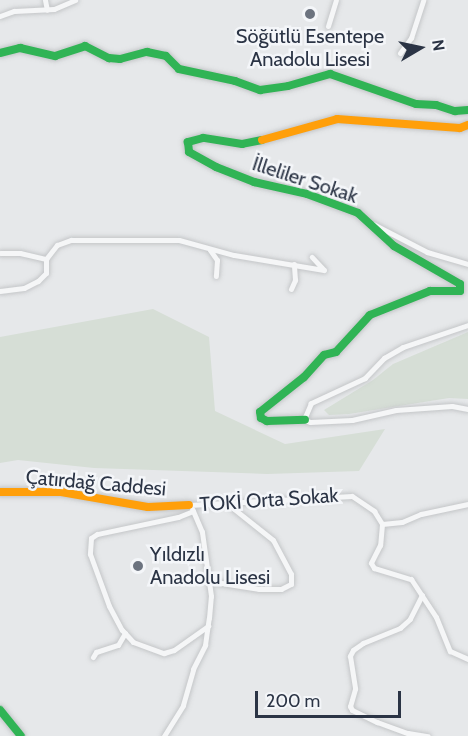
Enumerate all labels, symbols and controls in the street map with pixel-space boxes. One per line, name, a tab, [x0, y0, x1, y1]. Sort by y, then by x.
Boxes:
marker: Söğütlü Esentepe Anadolu Lisesi	[303, 7, 317, 21]
north arrow	[390, 18, 450, 78]
place label: Söğütlü Esentepe Anadolu Lisesi	[236, 24, 384, 71]
text: N	[428, 38, 449, 52]
street label: İlleliler Sokak	[249, 152, 361, 208]
street label: Çatırdağ Caddesi	[25, 465, 167, 501]
street label: TOKİ Orta Sokak	[199, 483, 339, 517]
place label: Yıldızlı Anadolu Lisesi	[150, 542, 270, 589]
marker: Yıldızlı Anadolu Lisesi	[131, 559, 145, 573]
scale bar	[258, 679, 404, 717]
text: 200 m	[266, 690, 320, 712]

